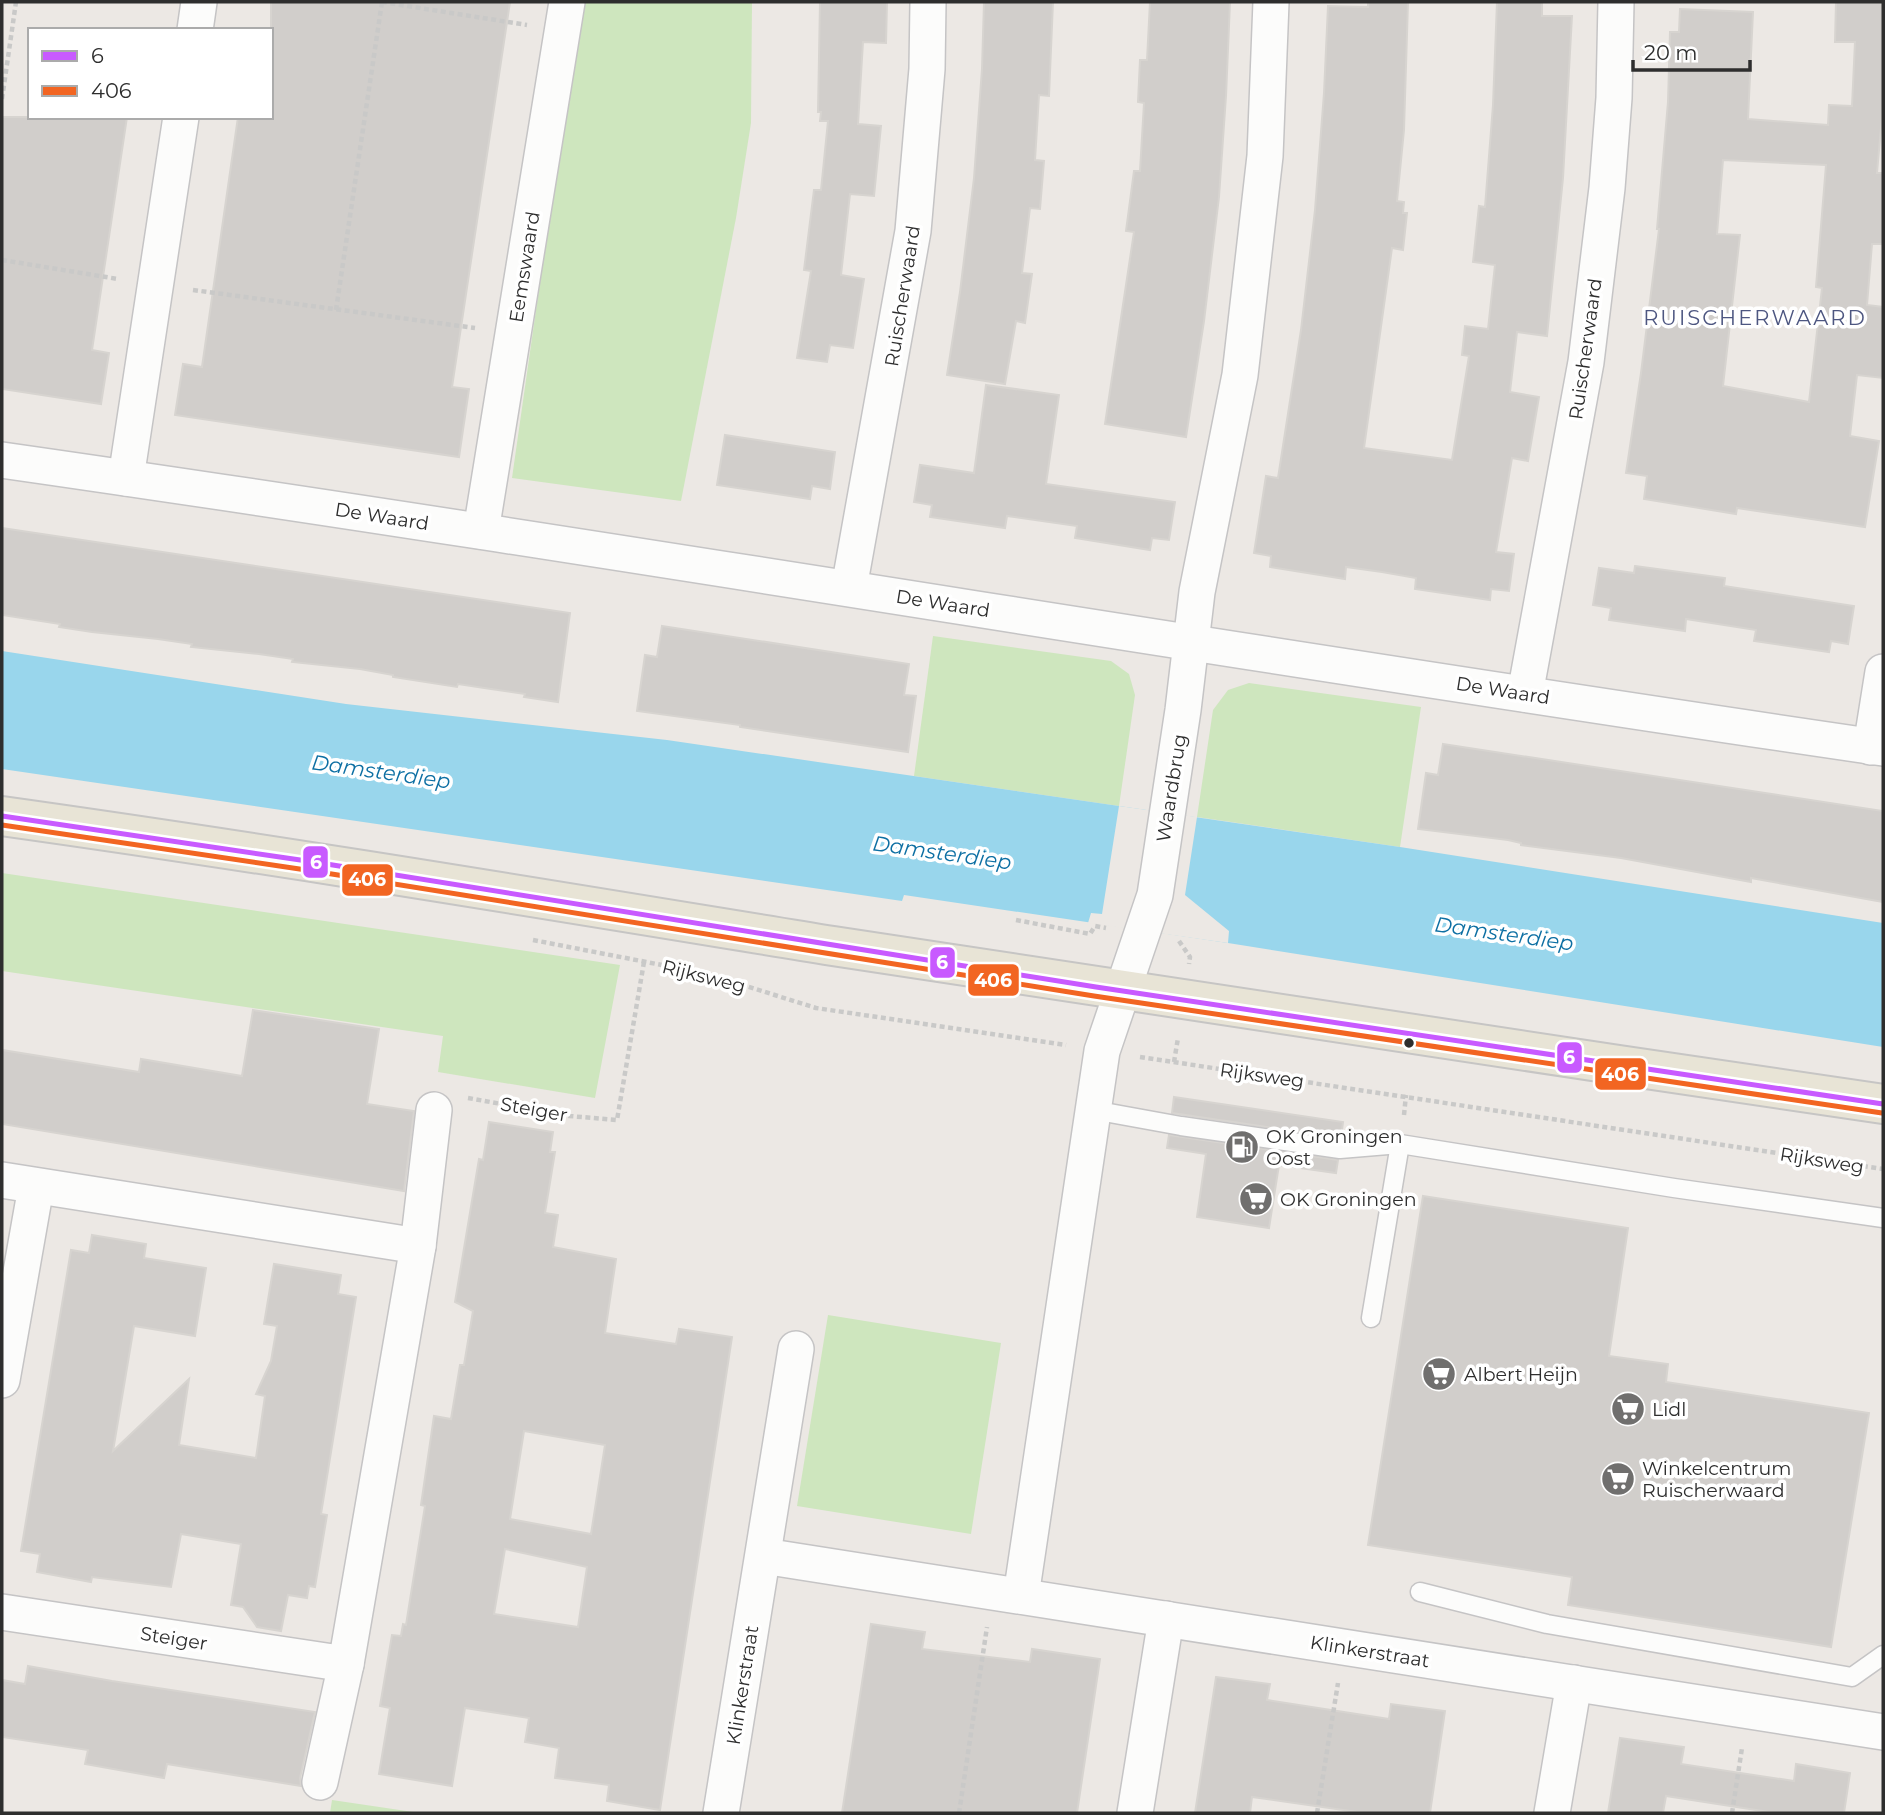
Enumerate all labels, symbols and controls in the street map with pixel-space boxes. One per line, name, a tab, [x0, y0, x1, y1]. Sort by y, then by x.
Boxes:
legend	[28, 28, 273, 119]
scale bar	[1633, 28, 1750, 72]
text: 20 m	[1644, 40, 1698, 65]
text: 6	[91, 43, 104, 68]
text: 406	[91, 78, 132, 103]
street label: Eemswaard	[504, 210, 545, 324]
street label: Ruischerwaard	[880, 224, 925, 368]
street label: Ruischerwaard	[1564, 277, 1607, 421]
district label: RUISCHERWAARD	[1643, 305, 1867, 330]
street label: De Waard	[333, 498, 431, 535]
street label: De Waard	[894, 585, 992, 622]
street label: De Waard	[1454, 672, 1552, 709]
street label: Waardbrug	[1152, 732, 1191, 844]
water label: Damsterdiep	[310, 749, 452, 794]
water label: Damsterdiep	[871, 830, 1013, 875]
line badge: 6	[302, 845, 329, 879]
text: 6	[310, 851, 322, 874]
line badge: 406	[341, 863, 394, 897]
text: 406	[348, 868, 386, 891]
water label: Damsterdiep	[1433, 911, 1575, 956]
line badge: 6	[929, 946, 956, 979]
text: 6	[936, 951, 948, 974]
street label: Rijksweg	[660, 955, 748, 998]
line badge: 406	[967, 963, 1020, 997]
text: 406	[974, 969, 1012, 992]
unlabelled marker	[1402, 1036, 1416, 1050]
line badge: 6	[1556, 1041, 1583, 1074]
text: 6	[1563, 1046, 1575, 1069]
line badge: 406	[1594, 1057, 1647, 1091]
street label: Rijksweg	[1218, 1058, 1306, 1093]
text: 406	[1601, 1063, 1639, 1086]
street label: Steiger	[499, 1092, 569, 1127]
place label: OK Groningen Oost	[1266, 1125, 1403, 1170]
fuel station icon: OK Groningen Oost	[1223, 1128, 1261, 1166]
street label: Rijksweg	[1778, 1142, 1866, 1179]
supermarket icon: OK Groningen	[1237, 1180, 1275, 1218]
place label: OK Groningen	[1280, 1188, 1417, 1211]
supermarket icon: Albert Heijn	[1420, 1355, 1458, 1393]
place label: Albert Heijn	[1464, 1363, 1578, 1386]
supermarket icon: Lidl	[1609, 1390, 1647, 1428]
place label: Lidl	[1652, 1398, 1686, 1421]
place label: Winkelcentrum Ruischerwaard	[1642, 1457, 1791, 1502]
supermarket icon: Winkelcentrum Ruischerwaard	[1599, 1460, 1637, 1498]
street label: Steiger	[139, 1622, 209, 1655]
street label: Klinkerstraat	[722, 1623, 763, 1746]
street label: Klinkerstraat	[1309, 1631, 1432, 1672]

